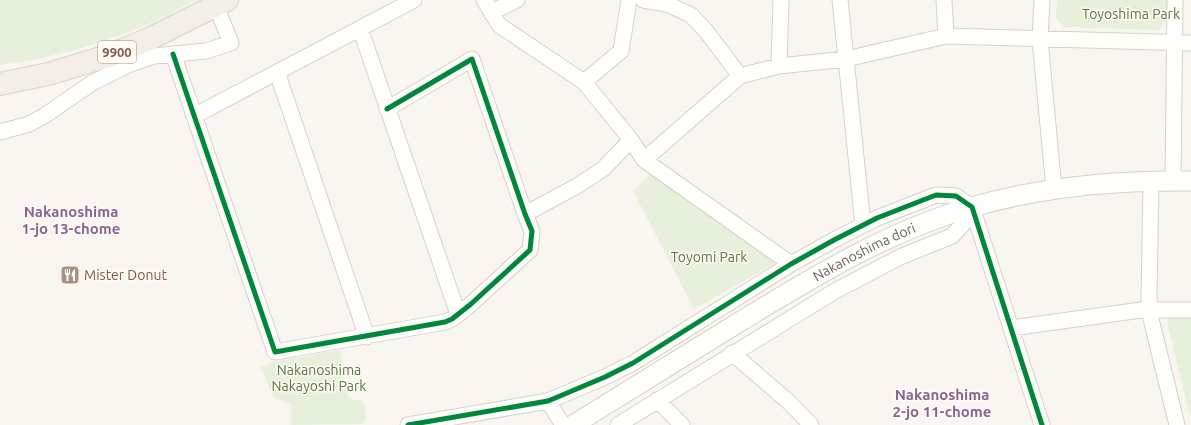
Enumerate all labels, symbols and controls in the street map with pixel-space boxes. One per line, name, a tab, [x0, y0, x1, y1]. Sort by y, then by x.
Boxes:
park label: Toyoshima Park	[1082, 6, 1180, 22]
road number: 9900	[98, 41, 136, 63]
district label: Nakanoshima 1-jo 13-chome	[22, 203, 120, 237]
street label: Nakanoshima dori	[810, 220, 918, 284]
park label: Toyomi Park	[671, 249, 747, 265]
restaurant icon: Mister Donut	[59, 264, 81, 286]
place label: Mister Donut	[84, 267, 167, 283]
park label: Nakanoshima Nakayoshi Park	[272, 362, 366, 394]
district label: Nakanoshima 2-jo 11-chome	[893, 386, 991, 420]

